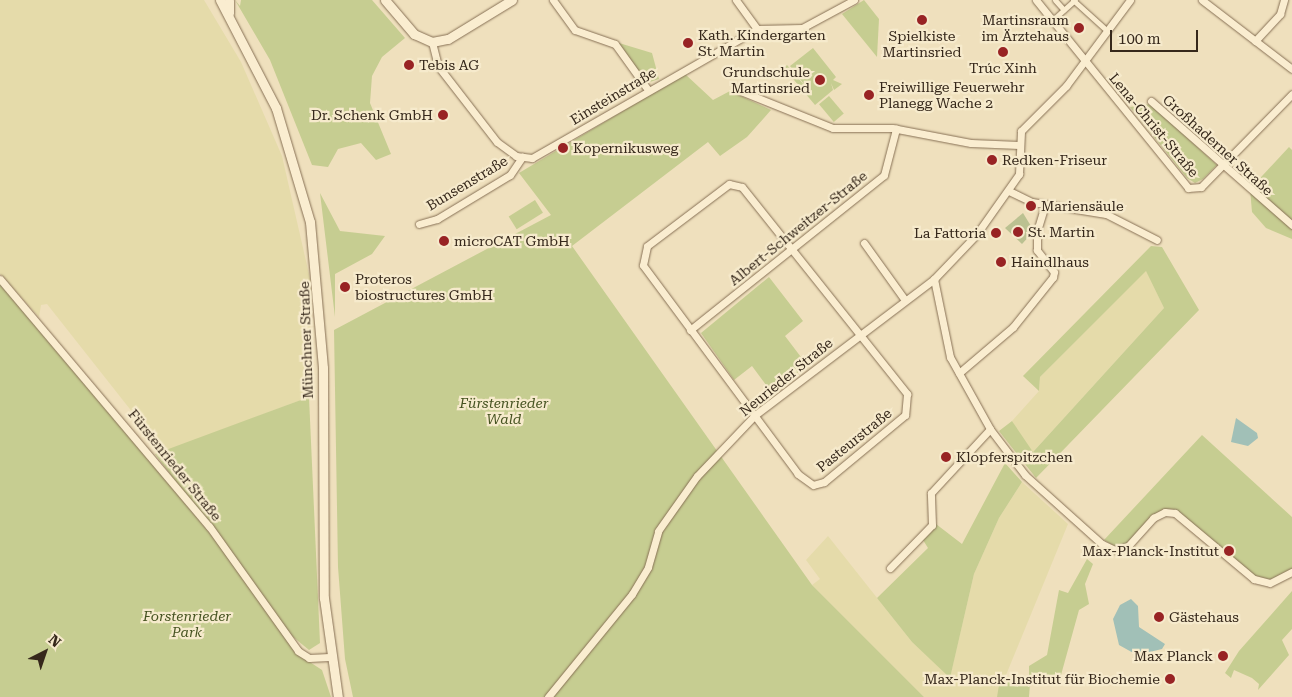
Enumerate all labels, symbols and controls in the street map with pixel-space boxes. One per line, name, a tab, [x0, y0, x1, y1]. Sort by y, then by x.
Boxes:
place label: Martinsraum im Ärztehaus	[981, 12, 1069, 44]
marker: Spielkiste Martinsried	[916, 14, 928, 26]
scale bar	[1112, 20, 1200, 52]
marker: Martinsraum im Ärztehaus	[1073, 22, 1085, 34]
place label: Kath. Kindergarten St. Martin	[698, 27, 826, 59]
place label: Spielkiste Martinsried	[882, 28, 962, 60]
text: 100 m	[1118, 30, 1161, 48]
marker: Kath. Kindergarten St. Martin	[682, 37, 694, 49]
marker: Trúc Xinh	[997, 46, 1009, 58]
place label: Tebis AG	[419, 57, 479, 73]
marker: Tebis AG	[403, 59, 415, 71]
place label: Trúc Xinh	[969, 60, 1037, 76]
street label: Einsteinstraße	[567, 64, 659, 128]
place label: Grundschule Martinsried	[722, 64, 810, 96]
street label: Lena-Christ-Straße	[1106, 70, 1202, 180]
marker: Grundschule Martinsried	[814, 74, 826, 86]
place label: Freiwillige Feuerwehr Planegg Wache 2	[879, 79, 1025, 111]
marker: Freiwillige Feuerwehr Planegg Wache 2	[863, 89, 875, 101]
street label: Großhaderner Straße	[1160, 91, 1276, 199]
place label: Dr. Schenk GmbH	[311, 107, 433, 123]
marker: Dr. Schenk GmbH	[437, 109, 449, 121]
place label: Kopernikusweg	[573, 140, 679, 156]
marker: Kopernikusweg	[557, 142, 569, 154]
street label: Bunsenstraße	[423, 152, 511, 214]
place label: Redken-Friseur	[1002, 152, 1107, 168]
marker: Redken-Friseur	[986, 154, 998, 166]
street label: Albert-Schweitzer-Straße	[726, 167, 870, 289]
place label: Mariensäule	[1041, 198, 1124, 214]
marker: Mariensäule	[1025, 200, 1037, 212]
place label: St. Martin	[1028, 224, 1095, 240]
place label: La Fattoria	[914, 225, 986, 241]
marker: St. Martin	[1012, 226, 1024, 238]
marker: La Fattoria	[990, 227, 1002, 239]
place label: microCAT GmbH	[454, 233, 570, 249]
marker: microCAT GmbH	[438, 235, 450, 247]
place label: Haindlhaus	[1011, 254, 1089, 270]
marker: Haindlhaus	[995, 256, 1007, 268]
place label: Proteros biostructures GmbH	[355, 271, 493, 304]
street label: Münchner Straße	[296, 281, 316, 399]
marker: Proteros biostructures GmbH	[339, 281, 351, 293]
street label: Neurieder Straße	[736, 334, 836, 420]
park label: Fürstenrieder Wald	[459, 395, 549, 428]
street label: Pasteurstraße	[813, 405, 895, 475]
street label: Fürstenrieder Straße	[125, 406, 225, 524]
place label: Klopferspitzchen	[956, 449, 1073, 465]
marker: Klopferspitzchen	[940, 451, 952, 463]
place label: Max-Planck-Institut	[1082, 543, 1219, 559]
marker: Max-Planck-Institut	[1223, 545, 1235, 557]
park label: Forstenrieder Park	[143, 608, 231, 640]
place label: Gästehaus	[1169, 609, 1239, 625]
marker: Gästehaus	[1153, 611, 1165, 623]
north arrow	[20, 627, 70, 677]
text: N	[46, 631, 64, 650]
place label: Max Planck	[1134, 648, 1213, 664]
marker: Max Planck	[1217, 650, 1229, 662]
place label: Max-Planck-Institut für Biochemie	[924, 671, 1160, 687]
marker: Max-Planck-Institut für Biochemie	[1164, 673, 1176, 685]

